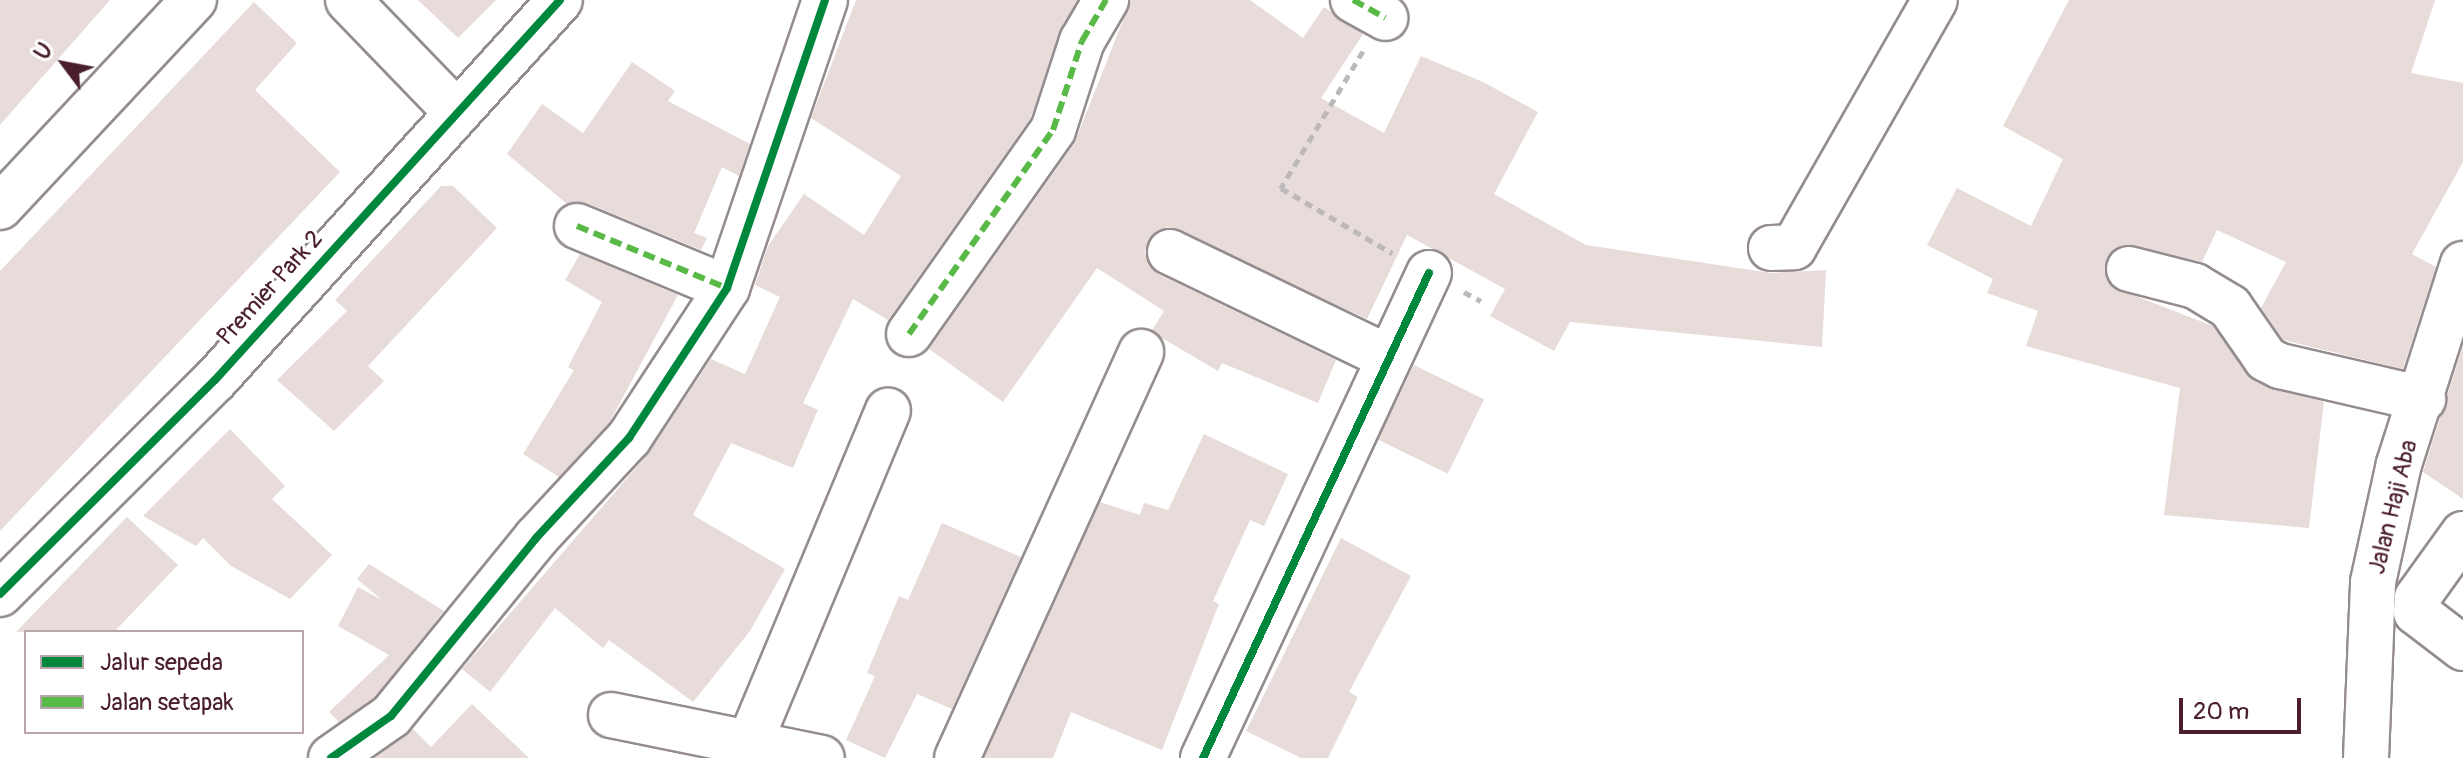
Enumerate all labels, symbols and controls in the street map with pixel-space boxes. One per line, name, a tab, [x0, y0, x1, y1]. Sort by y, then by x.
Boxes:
north arrow	[24, 24, 104, 104]
text: U	[28, 38, 59, 65]
street label: Premier Park 2	[211, 225, 329, 351]
street label: Jalan Haji Aba	[2362, 437, 2424, 577]
legend	[24, 630, 304, 734]
text: Jalur sepeda	[100, 648, 223, 677]
scale bar	[2183, 682, 2305, 732]
text: Jalan setapak	[100, 688, 234, 717]
text: 20 m	[2193, 697, 2249, 726]

